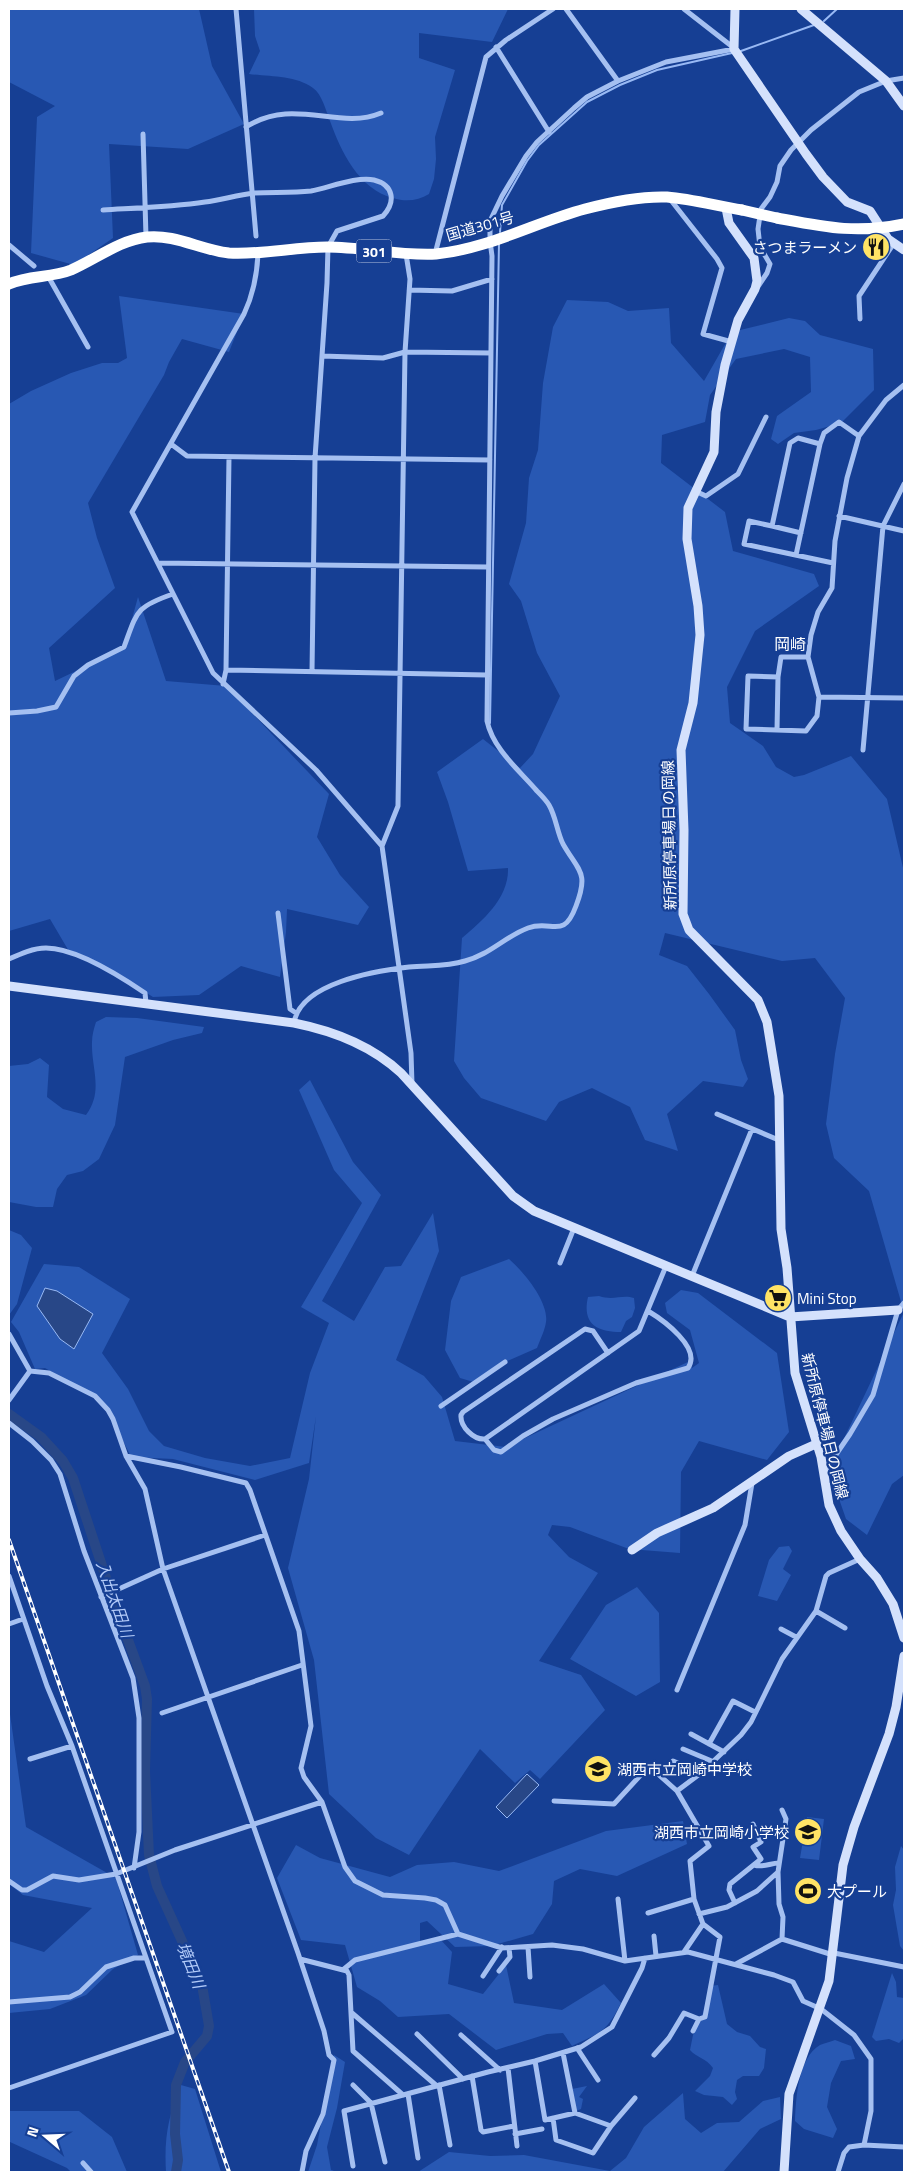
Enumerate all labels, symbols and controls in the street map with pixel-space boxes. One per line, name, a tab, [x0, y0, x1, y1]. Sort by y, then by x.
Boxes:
street label: 国道301号	[443, 205, 517, 247]
restaurant icon: さつまラーメン	[861, 232, 891, 262]
place label: さつまラーメン	[753, 236, 857, 259]
road number: 301	[356, 240, 392, 262]
district label: 岡崎	[774, 632, 806, 656]
street label: 新所原停車場日の岡線	[656, 760, 682, 910]
supermarket icon: Mini Stop	[763, 1283, 793, 1313]
place label: Mini Stop	[797, 1287, 857, 1310]
street label: 新所原停車場日の岡線	[796, 1350, 854, 1502]
water label: 入出太田川	[91, 1557, 140, 1643]
school or university icon: 湖西市立岡崎中学校	[583, 1754, 613, 1784]
place label: 湖西市立岡崎中学校	[617, 1758, 752, 1781]
school or university icon: 湖西市立岡崎小学校	[793, 1817, 823, 1847]
place label: 湖西市立岡崎小学校	[654, 1821, 789, 1844]
sports icon: 大プール	[793, 1876, 823, 1906]
place label: 大プール	[827, 1880, 887, 1903]
water label: 境田川	[171, 1938, 212, 1994]
north arrow	[20, 2111, 70, 2161]
text: N	[21, 2124, 44, 2140]

